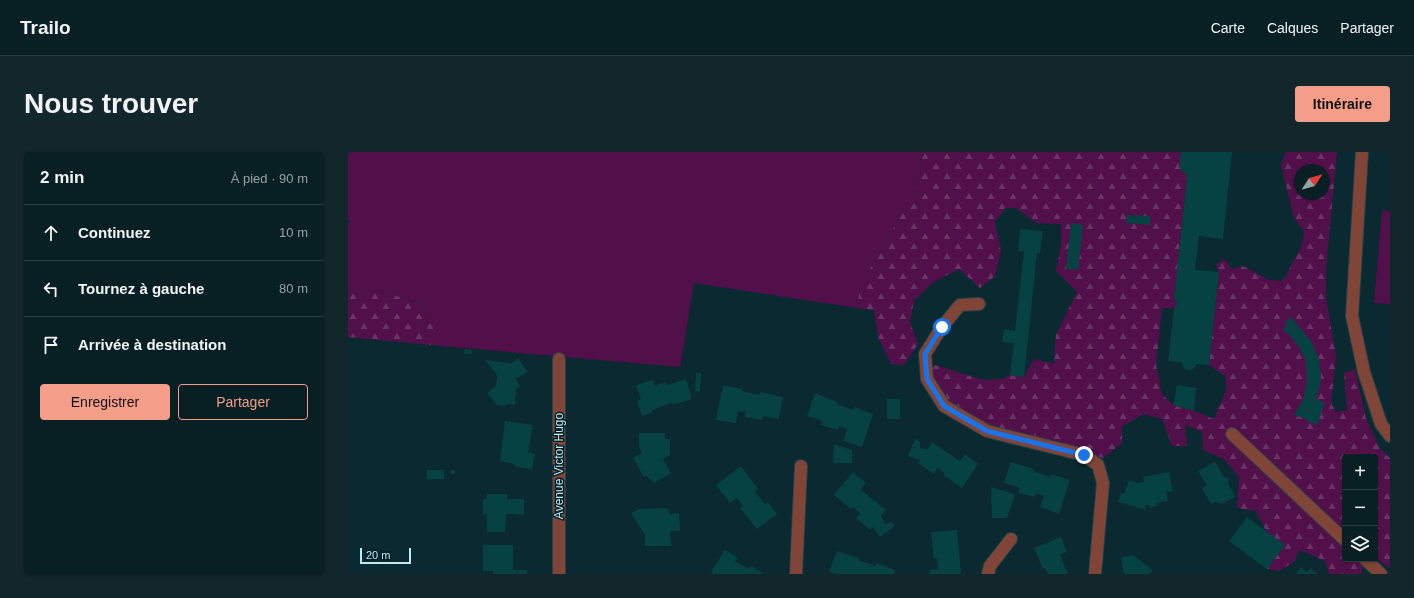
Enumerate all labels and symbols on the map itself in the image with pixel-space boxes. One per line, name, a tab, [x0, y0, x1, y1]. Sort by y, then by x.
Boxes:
north arrow	[1294, 164, 1330, 200]
route start	[933, 318, 951, 336]
street label: Avenue Victor Hugo	[552, 413, 566, 519]
route end	[1075, 446, 1093, 464]
scale bar	[360, 546, 411, 565]

